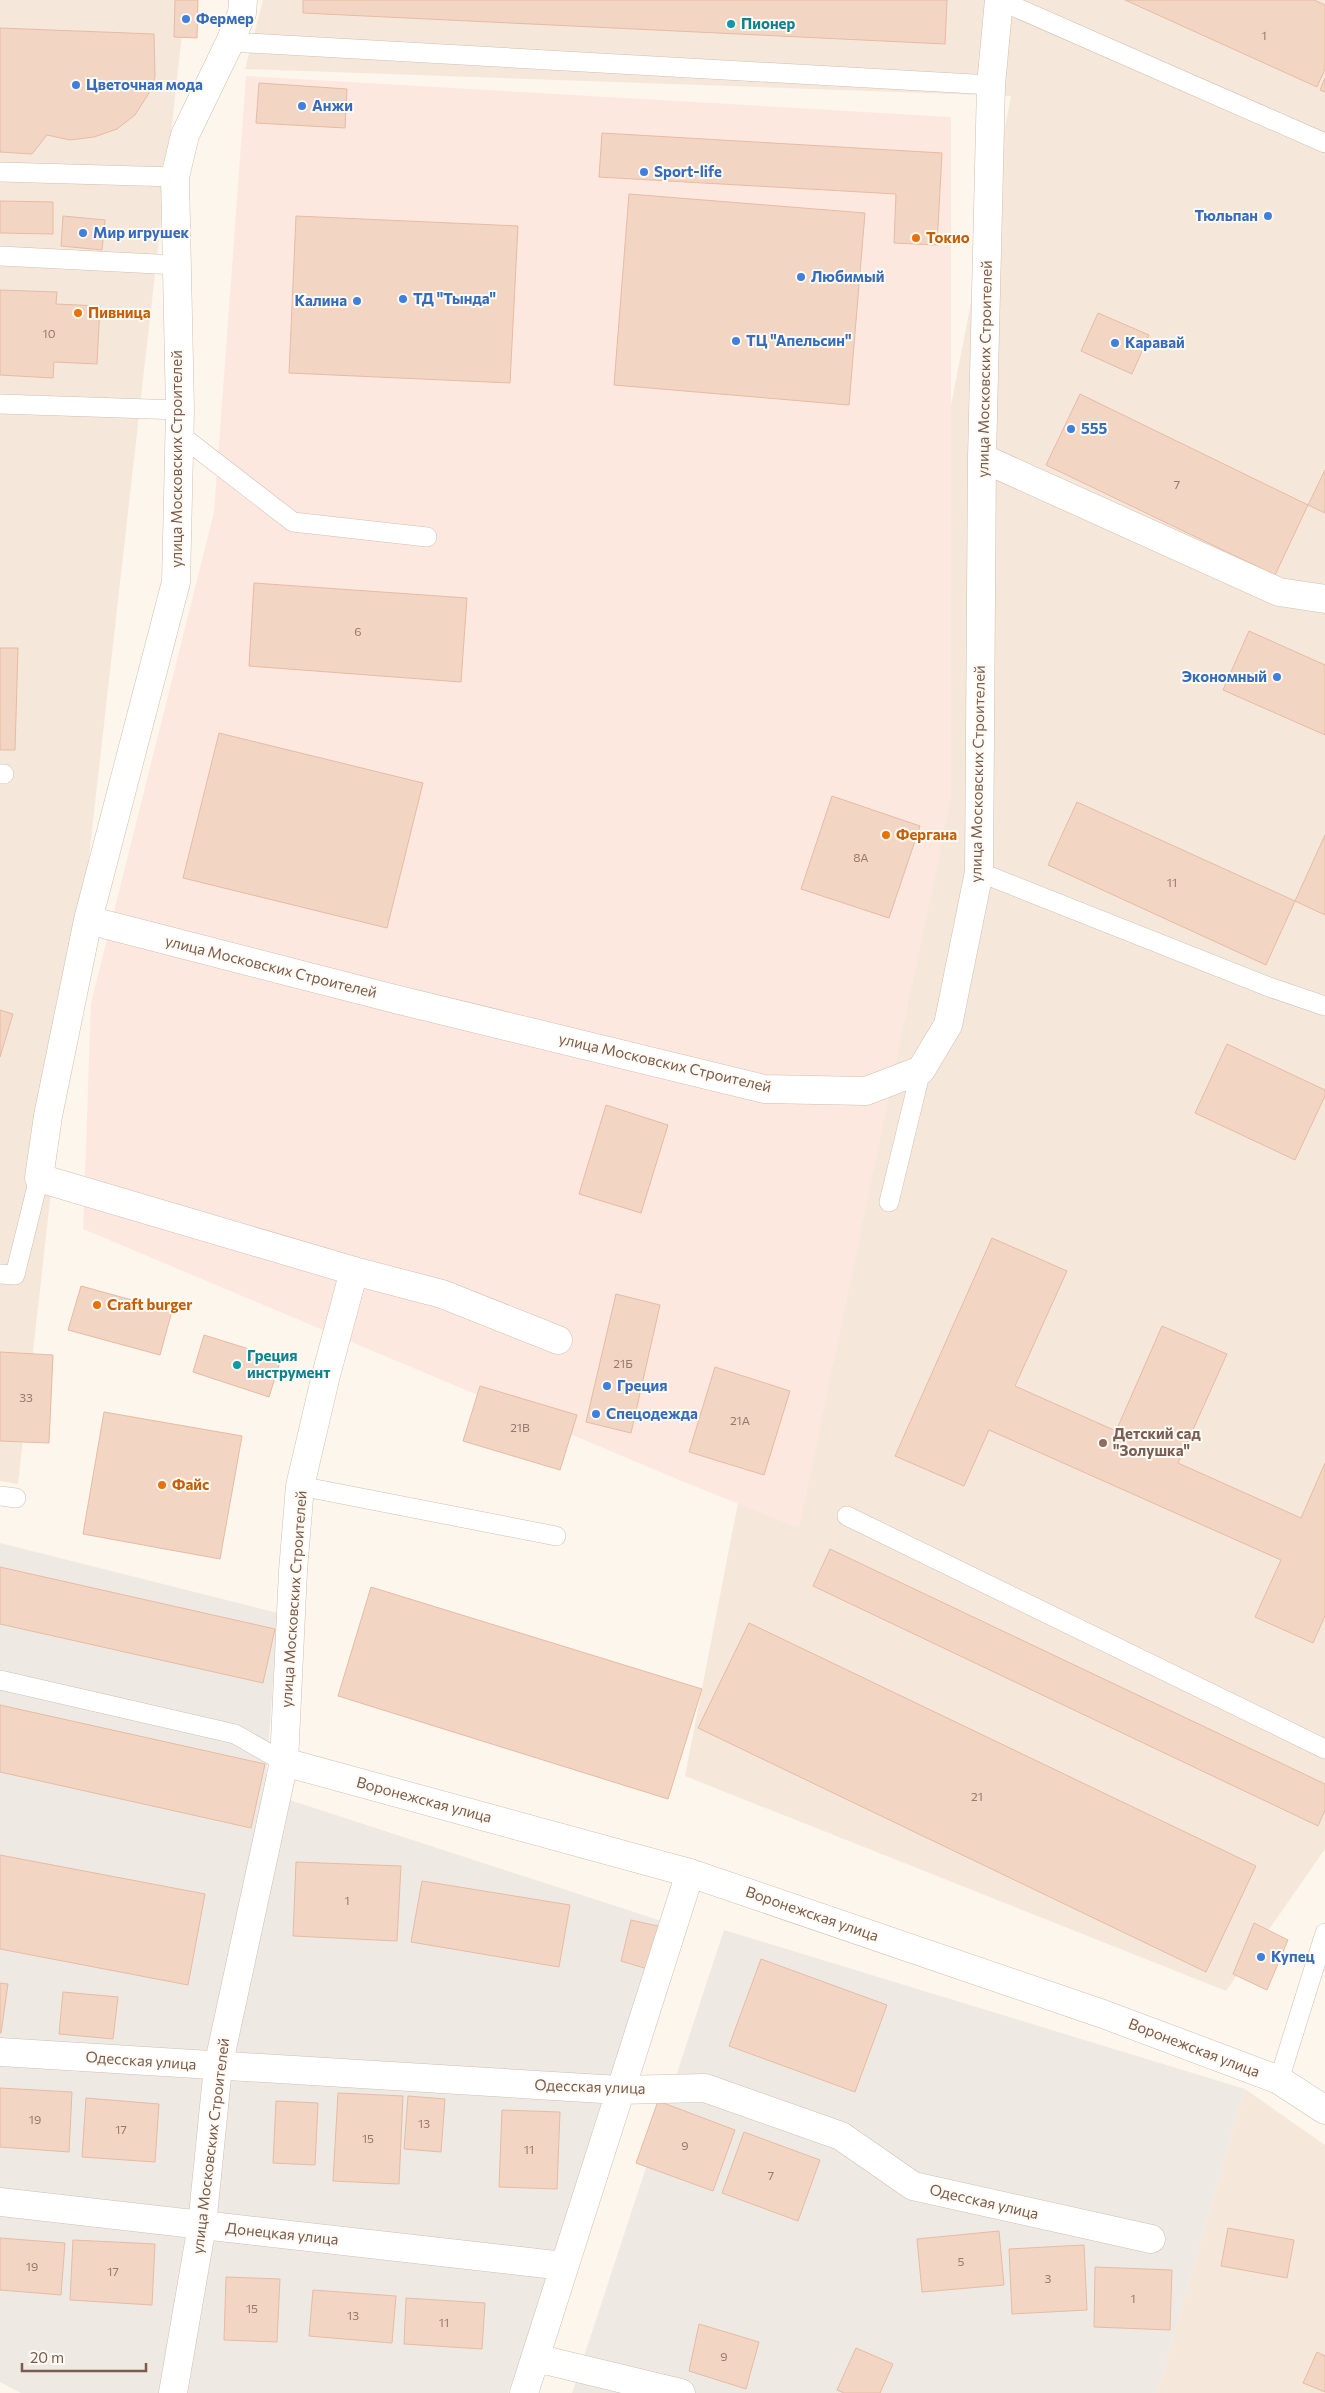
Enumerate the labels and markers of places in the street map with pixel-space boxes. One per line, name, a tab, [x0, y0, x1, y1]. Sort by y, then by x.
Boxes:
place label: Фермер	[196, 9, 254, 27]
marker: Фермер	[180, 13, 192, 25]
place label: Пионер	[741, 14, 795, 32]
marker: Пионер	[725, 18, 737, 30]
place label: Цветочная мода	[86, 75, 203, 93]
marker: Цветочная мода	[70, 79, 82, 91]
place label: Анжи	[312, 96, 353, 114]
marker: Анжи	[296, 100, 308, 112]
place label: Sport-life	[654, 162, 722, 180]
marker: Sport-life	[638, 166, 650, 178]
place label: Тюльпан	[1195, 206, 1258, 224]
marker: Тюльпан	[1262, 210, 1274, 222]
place label: Мир игрушек	[93, 223, 190, 241]
marker: Мир игрушек	[77, 227, 89, 239]
place label: Токио	[926, 228, 970, 246]
marker: Токио	[910, 232, 922, 244]
place label: Любимый	[811, 267, 884, 285]
marker: Любимый	[795, 271, 807, 283]
place label: ТД "Тында"	[413, 289, 496, 307]
place label: Калина	[295, 291, 347, 309]
marker: ТД "Тында"	[397, 293, 409, 305]
marker: Калина	[351, 295, 363, 307]
place label: Пивница	[88, 303, 151, 321]
marker: Пивница	[72, 307, 84, 319]
place label: ТЦ "Апельсин"	[746, 331, 851, 349]
place label: Каравай	[1125, 333, 1185, 351]
marker: ТЦ "Апельсин"	[730, 335, 742, 347]
marker: Каравай	[1109, 337, 1121, 349]
place label: 555	[1081, 419, 1107, 437]
marker: 555	[1065, 423, 1077, 435]
place label: Экономный	[1182, 667, 1267, 685]
marker: Экономный	[1271, 671, 1283, 683]
place label: Фергана	[896, 825, 957, 843]
marker: Фергана	[880, 829, 892, 841]
place label: Craft burger	[107, 1295, 192, 1313]
marker: Craft burger	[91, 1299, 103, 1311]
place label: Греция инструмент	[247, 1346, 330, 1381]
marker: Греция инструмент	[231, 1359, 243, 1371]
place label: Греция	[617, 1376, 668, 1394]
marker: Греция	[601, 1380, 613, 1392]
place label: Спецодежда	[606, 1404, 698, 1422]
marker: Спецодежда	[590, 1408, 602, 1420]
place label: Детский сад "Золушка"	[1113, 1424, 1201, 1459]
marker: Детский сад "Золушка"	[1097, 1437, 1109, 1449]
place label: Файс	[172, 1475, 209, 1493]
marker: Файс	[156, 1479, 168, 1491]
place label: Купец	[1271, 1947, 1315, 1965]
marker: Купец	[1255, 1951, 1267, 1963]

